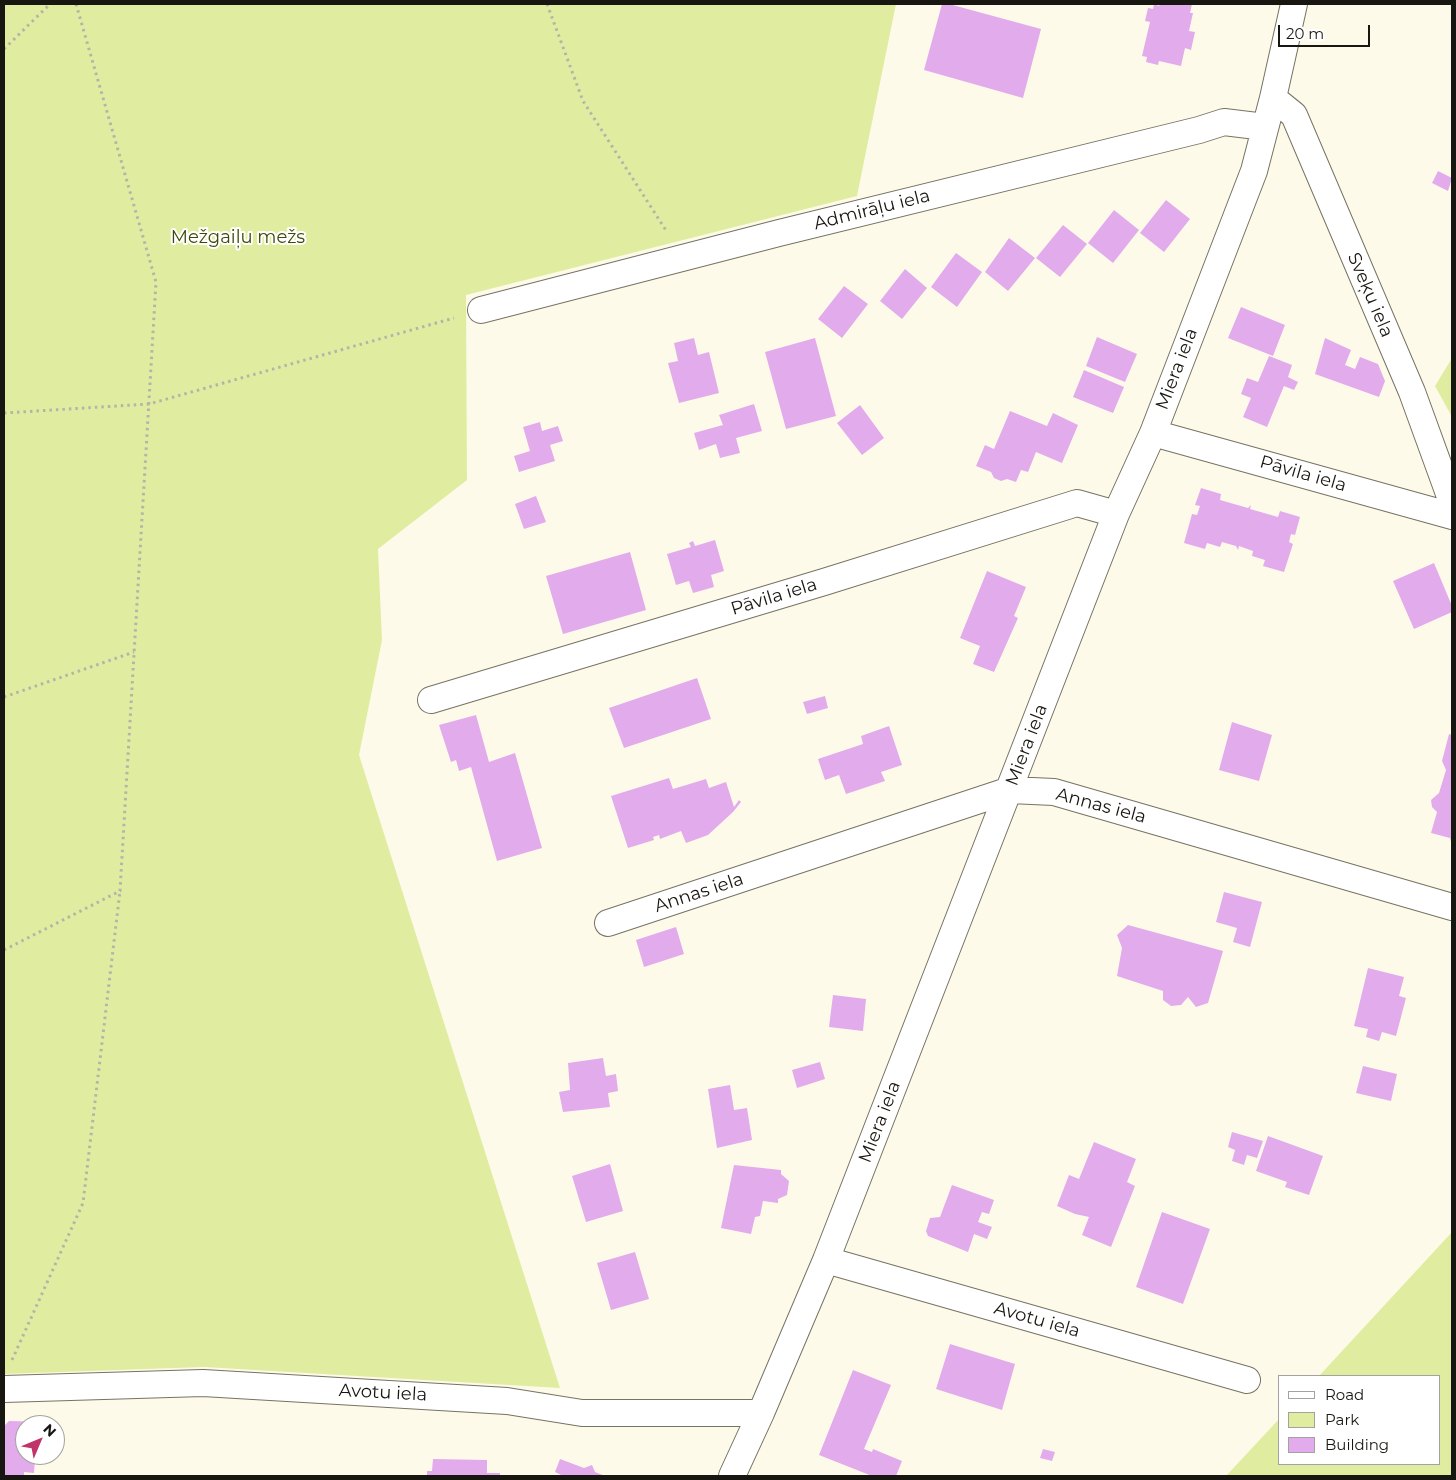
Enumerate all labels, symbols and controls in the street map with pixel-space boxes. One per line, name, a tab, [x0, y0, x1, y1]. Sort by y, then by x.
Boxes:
scale bar	[1281, 15, 1374, 47]
text: 20 m	[1286, 24, 1324, 43]
street label: Admirāļu iela	[812, 185, 932, 235]
park label: Mežgaiļu mežs	[171, 227, 305, 249]
street label: Sveķu iela	[1343, 249, 1397, 341]
street label: Miera iela	[1152, 325, 1202, 413]
street label: Pāvila iela	[1257, 451, 1349, 497]
street label: Pāvila iela	[728, 574, 820, 620]
street label: Miera iela	[1002, 701, 1052, 789]
street label: Annas iela	[1054, 784, 1148, 828]
street label: Annas iela	[652, 868, 746, 918]
street label: Miera iela	[855, 1078, 905, 1166]
street label: Avotu iela	[991, 1297, 1083, 1343]
legend	[1278, 1375, 1441, 1465]
street label: Avotu iela	[338, 1380, 428, 1406]
text: Road	[1325, 1385, 1364, 1404]
text: Park	[1325, 1410, 1359, 1429]
north arrow	[15, 1415, 65, 1465]
text: N	[40, 1420, 60, 1440]
text: Building	[1325, 1435, 1389, 1454]

